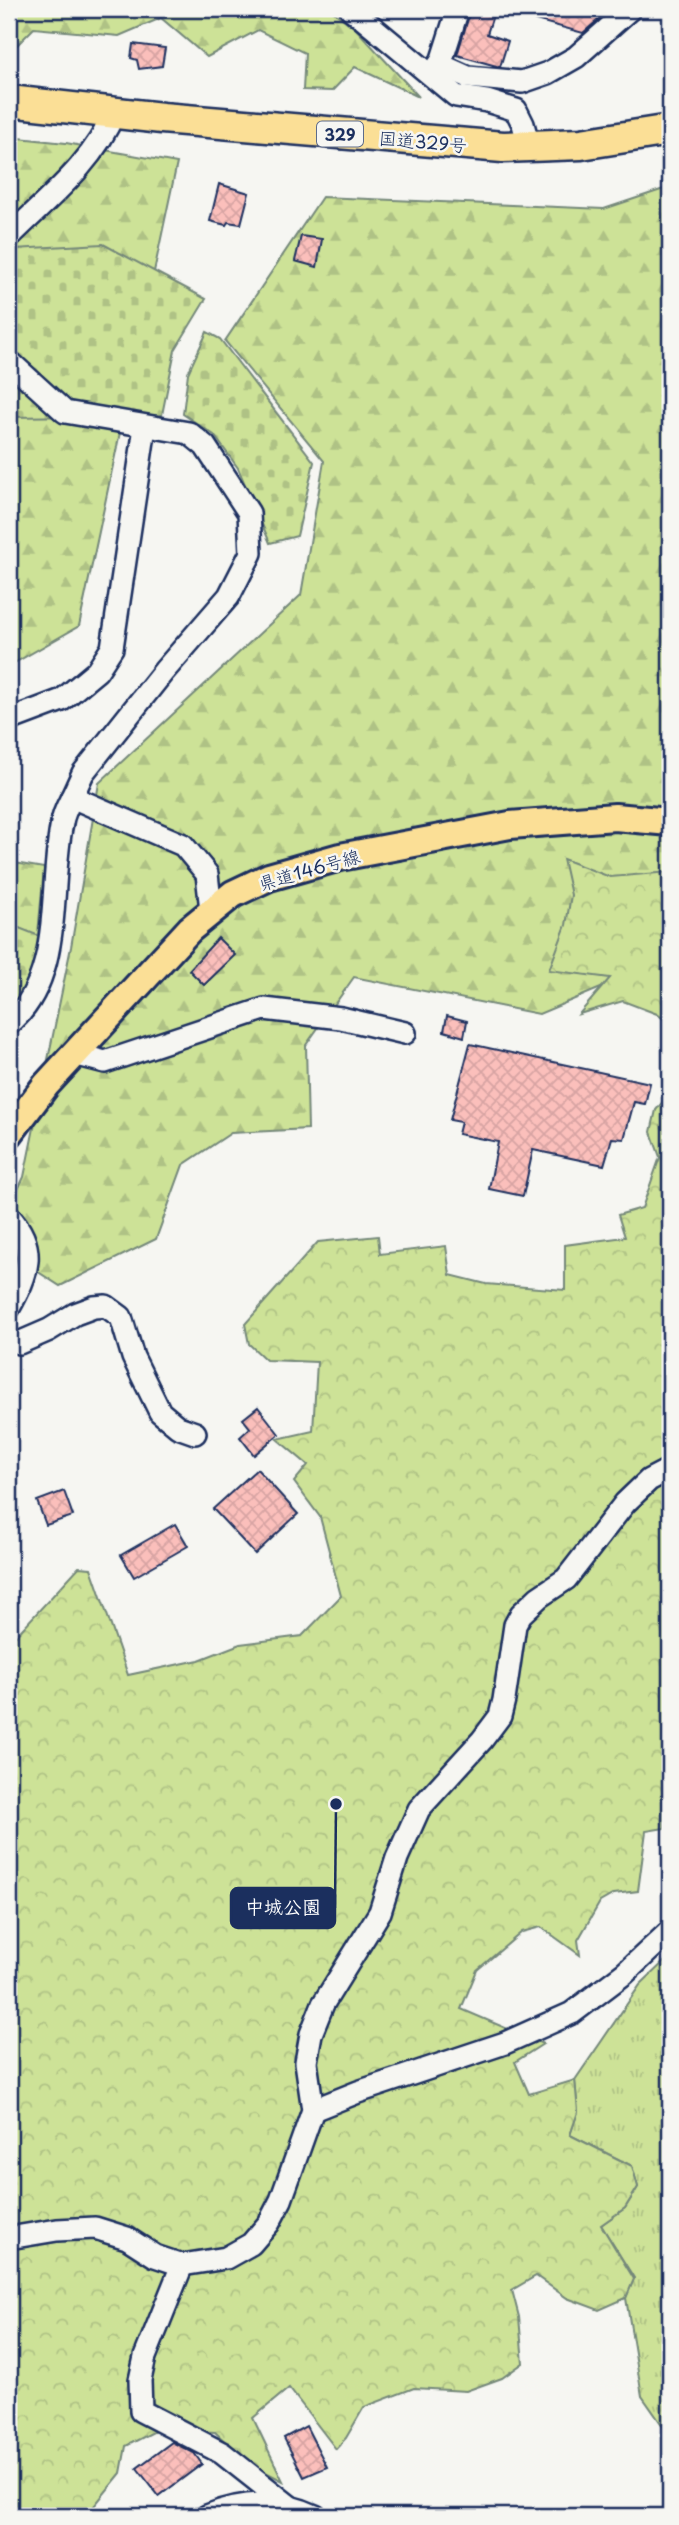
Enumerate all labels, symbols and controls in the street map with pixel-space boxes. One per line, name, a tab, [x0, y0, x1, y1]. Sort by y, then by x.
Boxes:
road number: 329	[317, 122, 363, 146]
street label: 国道329号	[378, 124, 468, 158]
street label: 県道146号線	[255, 842, 363, 896]
callout: 中城公園	[231, 1888, 335, 1928]
text: 中城公園	[245, 1892, 321, 1920]

